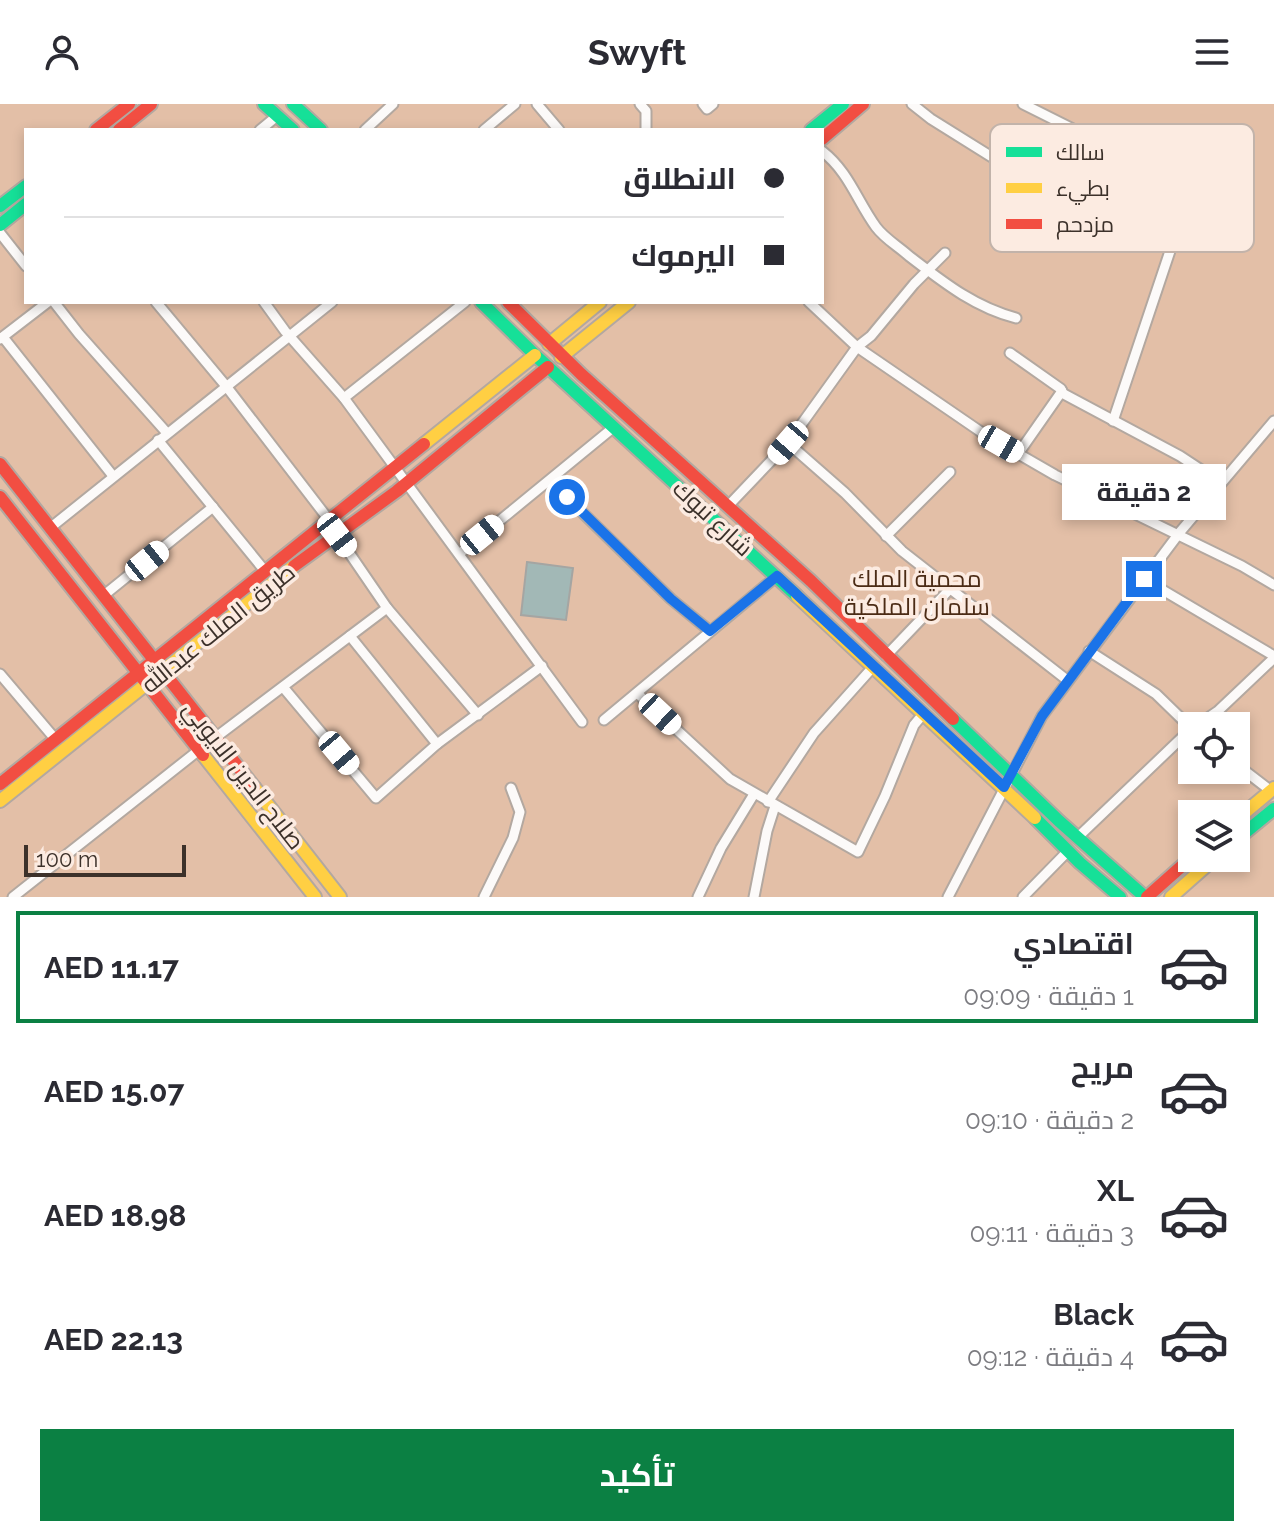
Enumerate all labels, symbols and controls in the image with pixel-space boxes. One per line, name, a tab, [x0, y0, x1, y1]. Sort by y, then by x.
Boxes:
icon: person	[40, 30, 84, 74]
icon: menu	[1190, 30, 1234, 74]
text: Swyft	[588, 31, 686, 73]
legend	[990, 124, 1254, 252]
text: سالك	[1056, 139, 1105, 165]
text: الانطلاق	[623, 161, 736, 196]
text: بطيء	[1056, 175, 1110, 205]
text: مزدحم	[1056, 211, 1114, 240]
text: اليرموك	[632, 238, 736, 273]
car	[763, 417, 813, 469]
car	[974, 422, 1028, 466]
callout: 2 دقيقة	[1062, 463, 1226, 519]
street label: شارع تبوك	[666, 474, 759, 564]
text: 2 دقيقة	[1097, 477, 1191, 507]
route start	[549, 479, 585, 515]
car	[313, 509, 361, 561]
car	[456, 511, 508, 559]
car	[121, 537, 173, 585]
street label: طريق الملك عبدالله	[135, 556, 301, 700]
route end	[1126, 561, 1162, 597]
park label: محمية الملك سلمان الملكية	[844, 564, 990, 621]
car	[634, 689, 686, 739]
street label: صلاح الدين الايوبي	[173, 695, 311, 858]
map controls	[1178, 712, 1250, 872]
button: locate	[1178, 712, 1250, 784]
car	[314, 727, 364, 779]
button: layers	[1178, 800, 1250, 872]
scale bar	[24, 841, 186, 877]
text: 100 m	[36, 846, 98, 872]
text: اقتصادي	[1013, 926, 1134, 961]
icon: car	[1158, 931, 1230, 1003]
text: AED 11.17	[44, 950, 179, 985]
text: 1 دقيقة · 09:09	[963, 981, 1134, 1011]
text: مريح	[1071, 1050, 1134, 1085]
icon: car	[1158, 1055, 1230, 1127]
text: AED 15.07	[44, 1074, 184, 1109]
text: 2 دقيقة · 09:10	[965, 1105, 1134, 1135]
text: XL	[1097, 1173, 1134, 1208]
icon: car	[1158, 1179, 1230, 1251]
text: AED 18.98	[44, 1198, 186, 1233]
text: 3 دقيقة · 09:11	[969, 1218, 1134, 1248]
text: Black	[1053, 1297, 1134, 1332]
icon: car	[1158, 1303, 1230, 1375]
text: AED 22.13	[44, 1322, 183, 1357]
text: 4 دقيقة · 09:12	[967, 1342, 1134, 1372]
button: تأكيد	[40, 1429, 1234, 1521]

